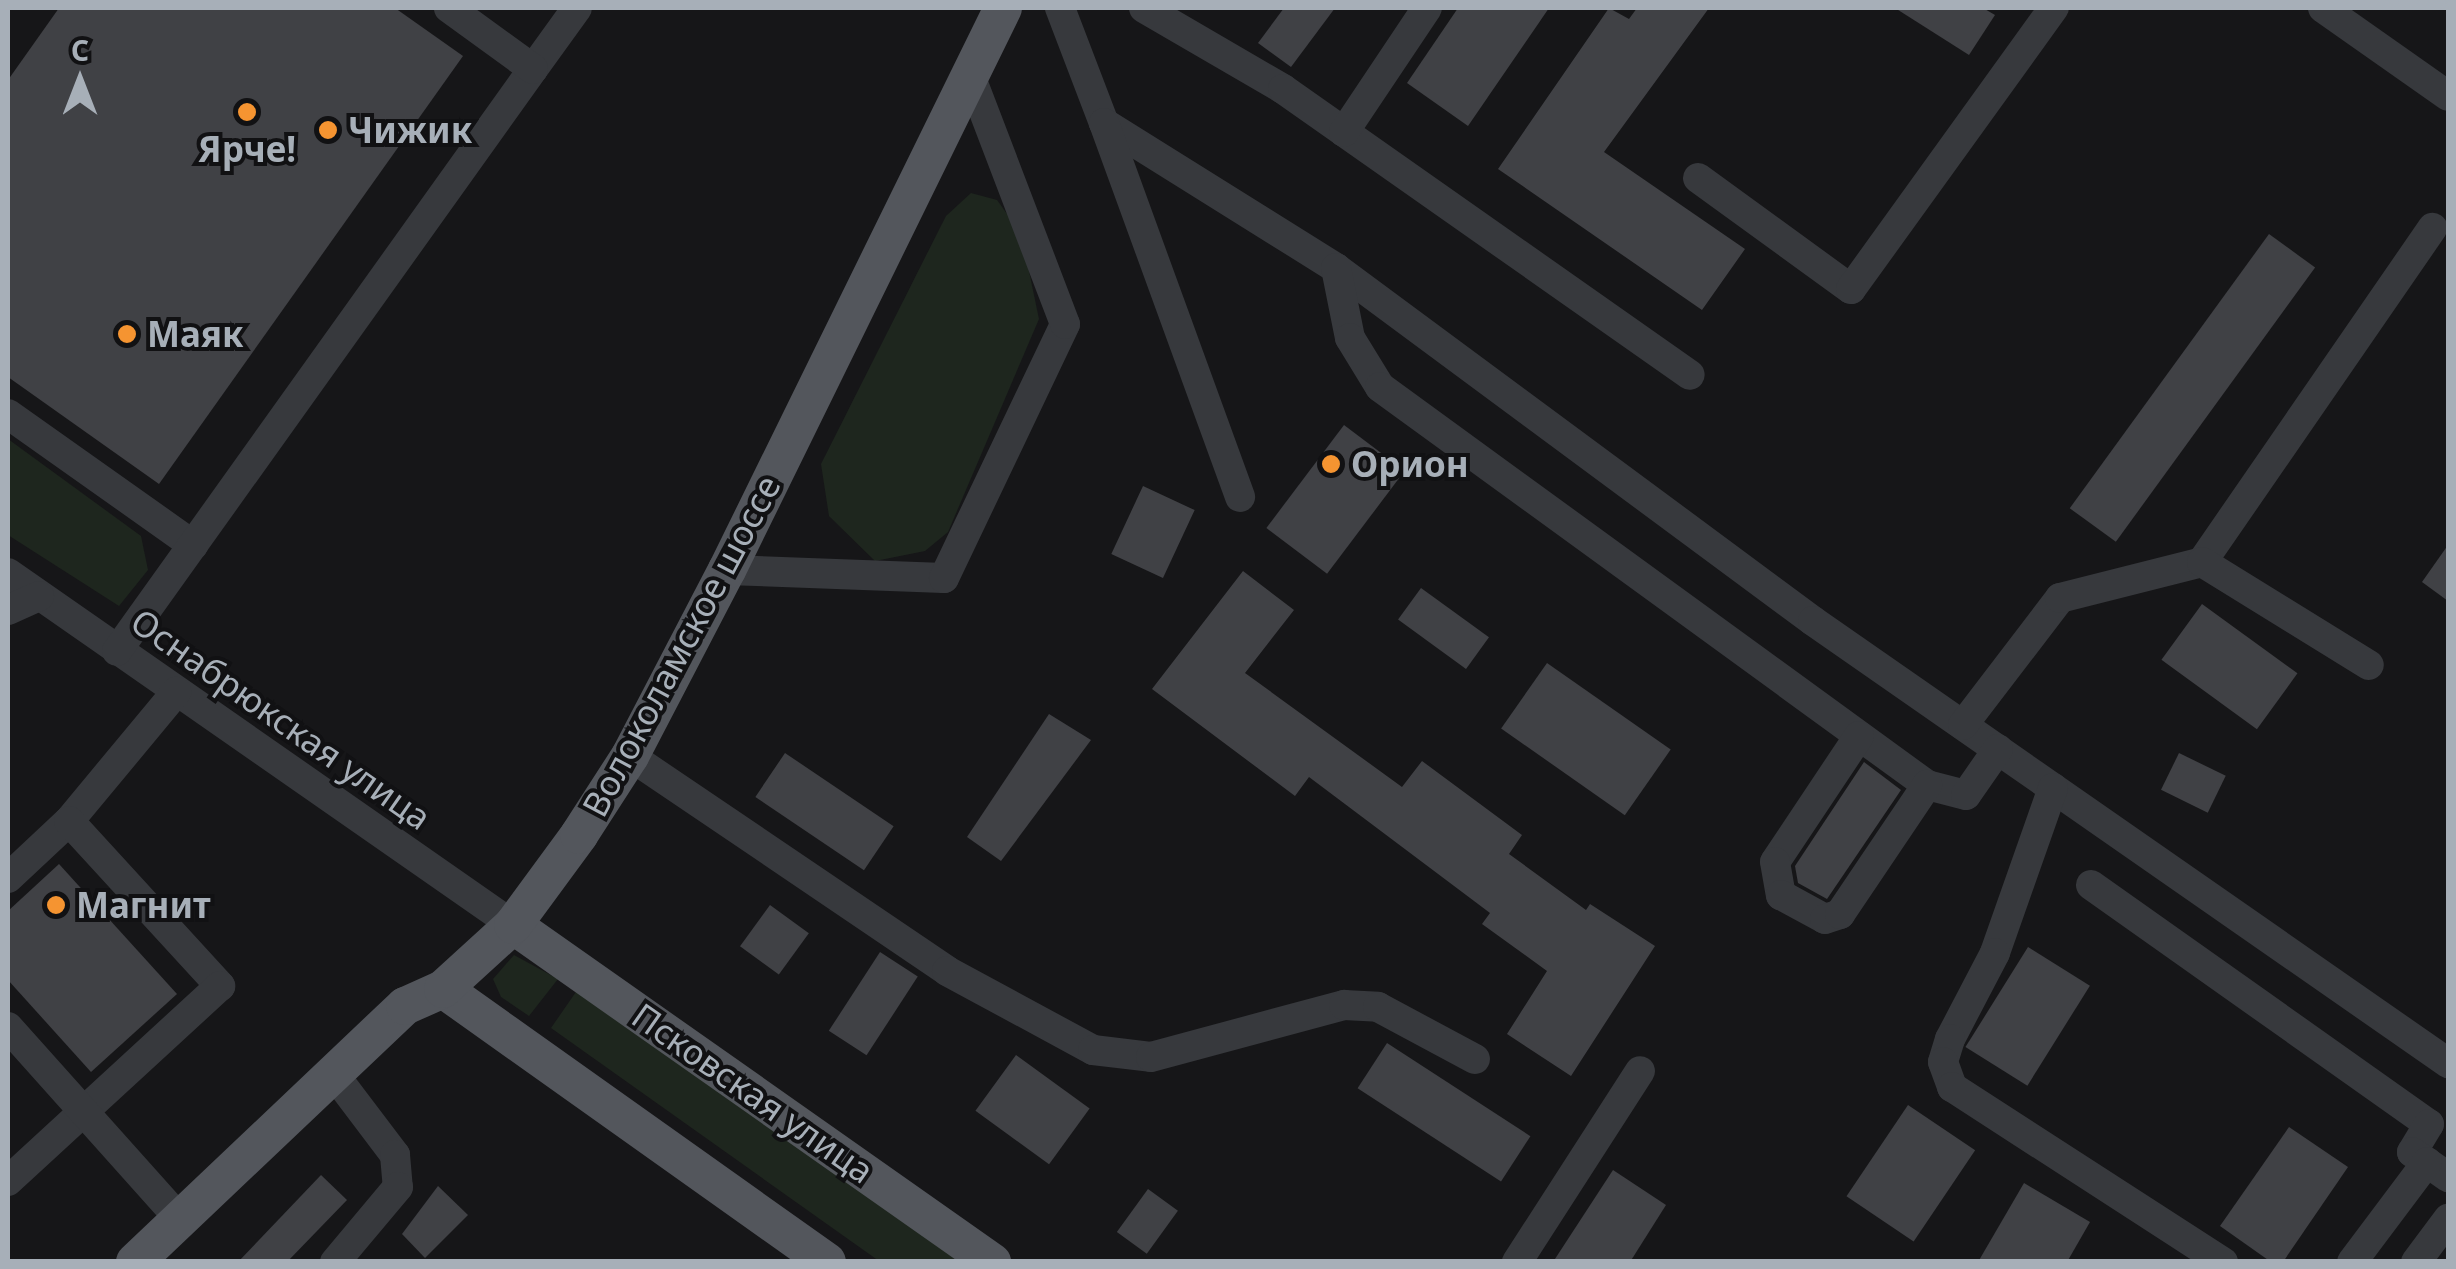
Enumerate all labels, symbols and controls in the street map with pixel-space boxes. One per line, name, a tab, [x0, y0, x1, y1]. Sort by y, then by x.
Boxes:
north arrow	[30, 30, 130, 130]
text: С	[71, 31, 89, 69]
marker: Ярче!	[236, 101, 258, 123]
place label: Чижик	[348, 109, 472, 151]
marker: Чижик	[317, 119, 339, 141]
place label: Ярче!	[198, 128, 296, 170]
place label: Маяк	[147, 313, 244, 355]
marker: Маяк	[116, 323, 138, 345]
place label: Орион	[1351, 443, 1469, 485]
marker: Орион	[1320, 453, 1342, 475]
street label: Волоколамское шоссе	[573, 468, 789, 824]
street label: Оснабрюкская улица	[123, 600, 439, 838]
place label: Магнит	[76, 884, 211, 926]
marker: Магнит	[45, 894, 67, 916]
street label: Псковская улица	[624, 994, 882, 1192]

